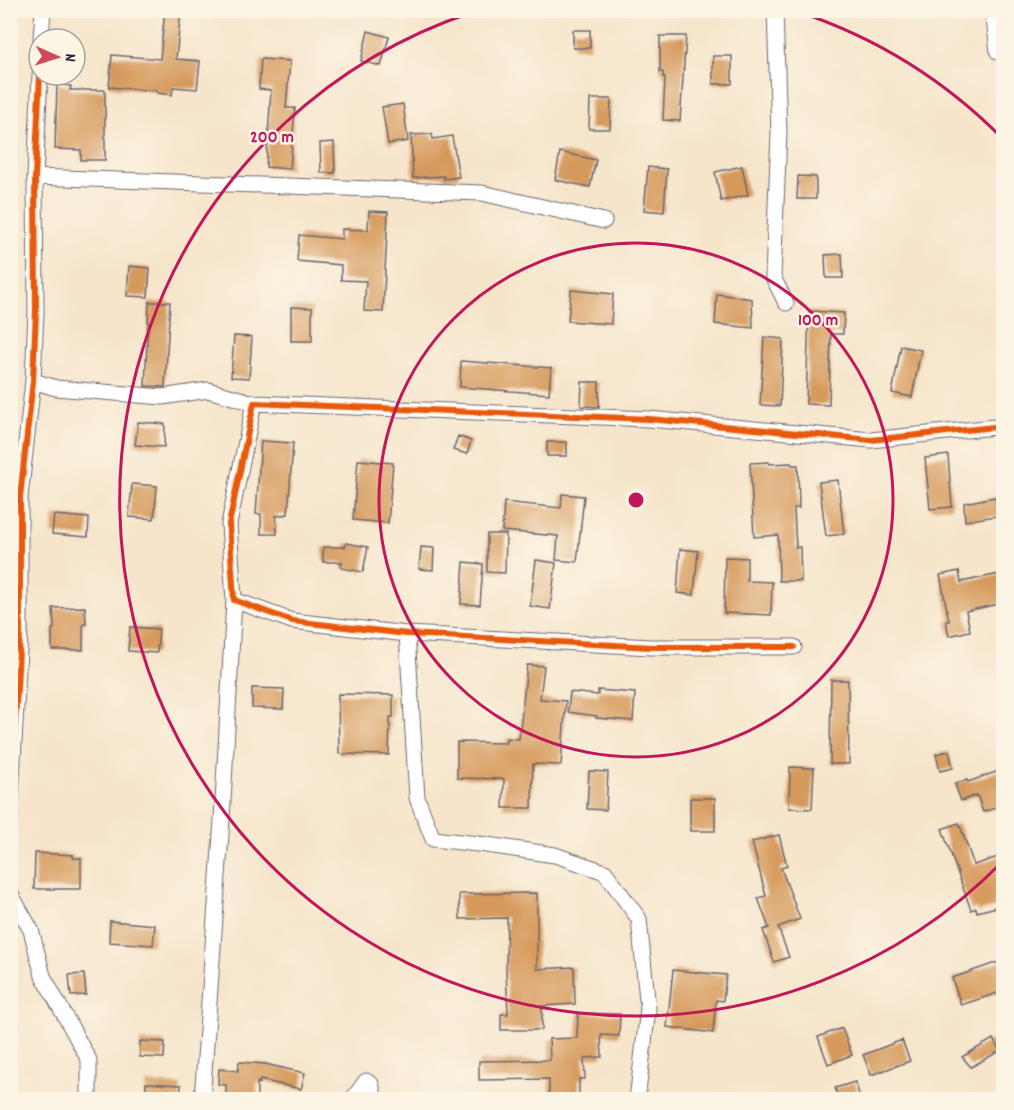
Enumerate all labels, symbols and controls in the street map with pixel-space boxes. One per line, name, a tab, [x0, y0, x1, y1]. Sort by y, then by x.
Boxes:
north arrow	[27, 27, 87, 87]
text: N	[58, 53, 81, 62]
text: 200 m	[250, 126, 294, 151]
text: 100 m	[798, 309, 838, 334]
centre of rings	[626, 490, 646, 510]

